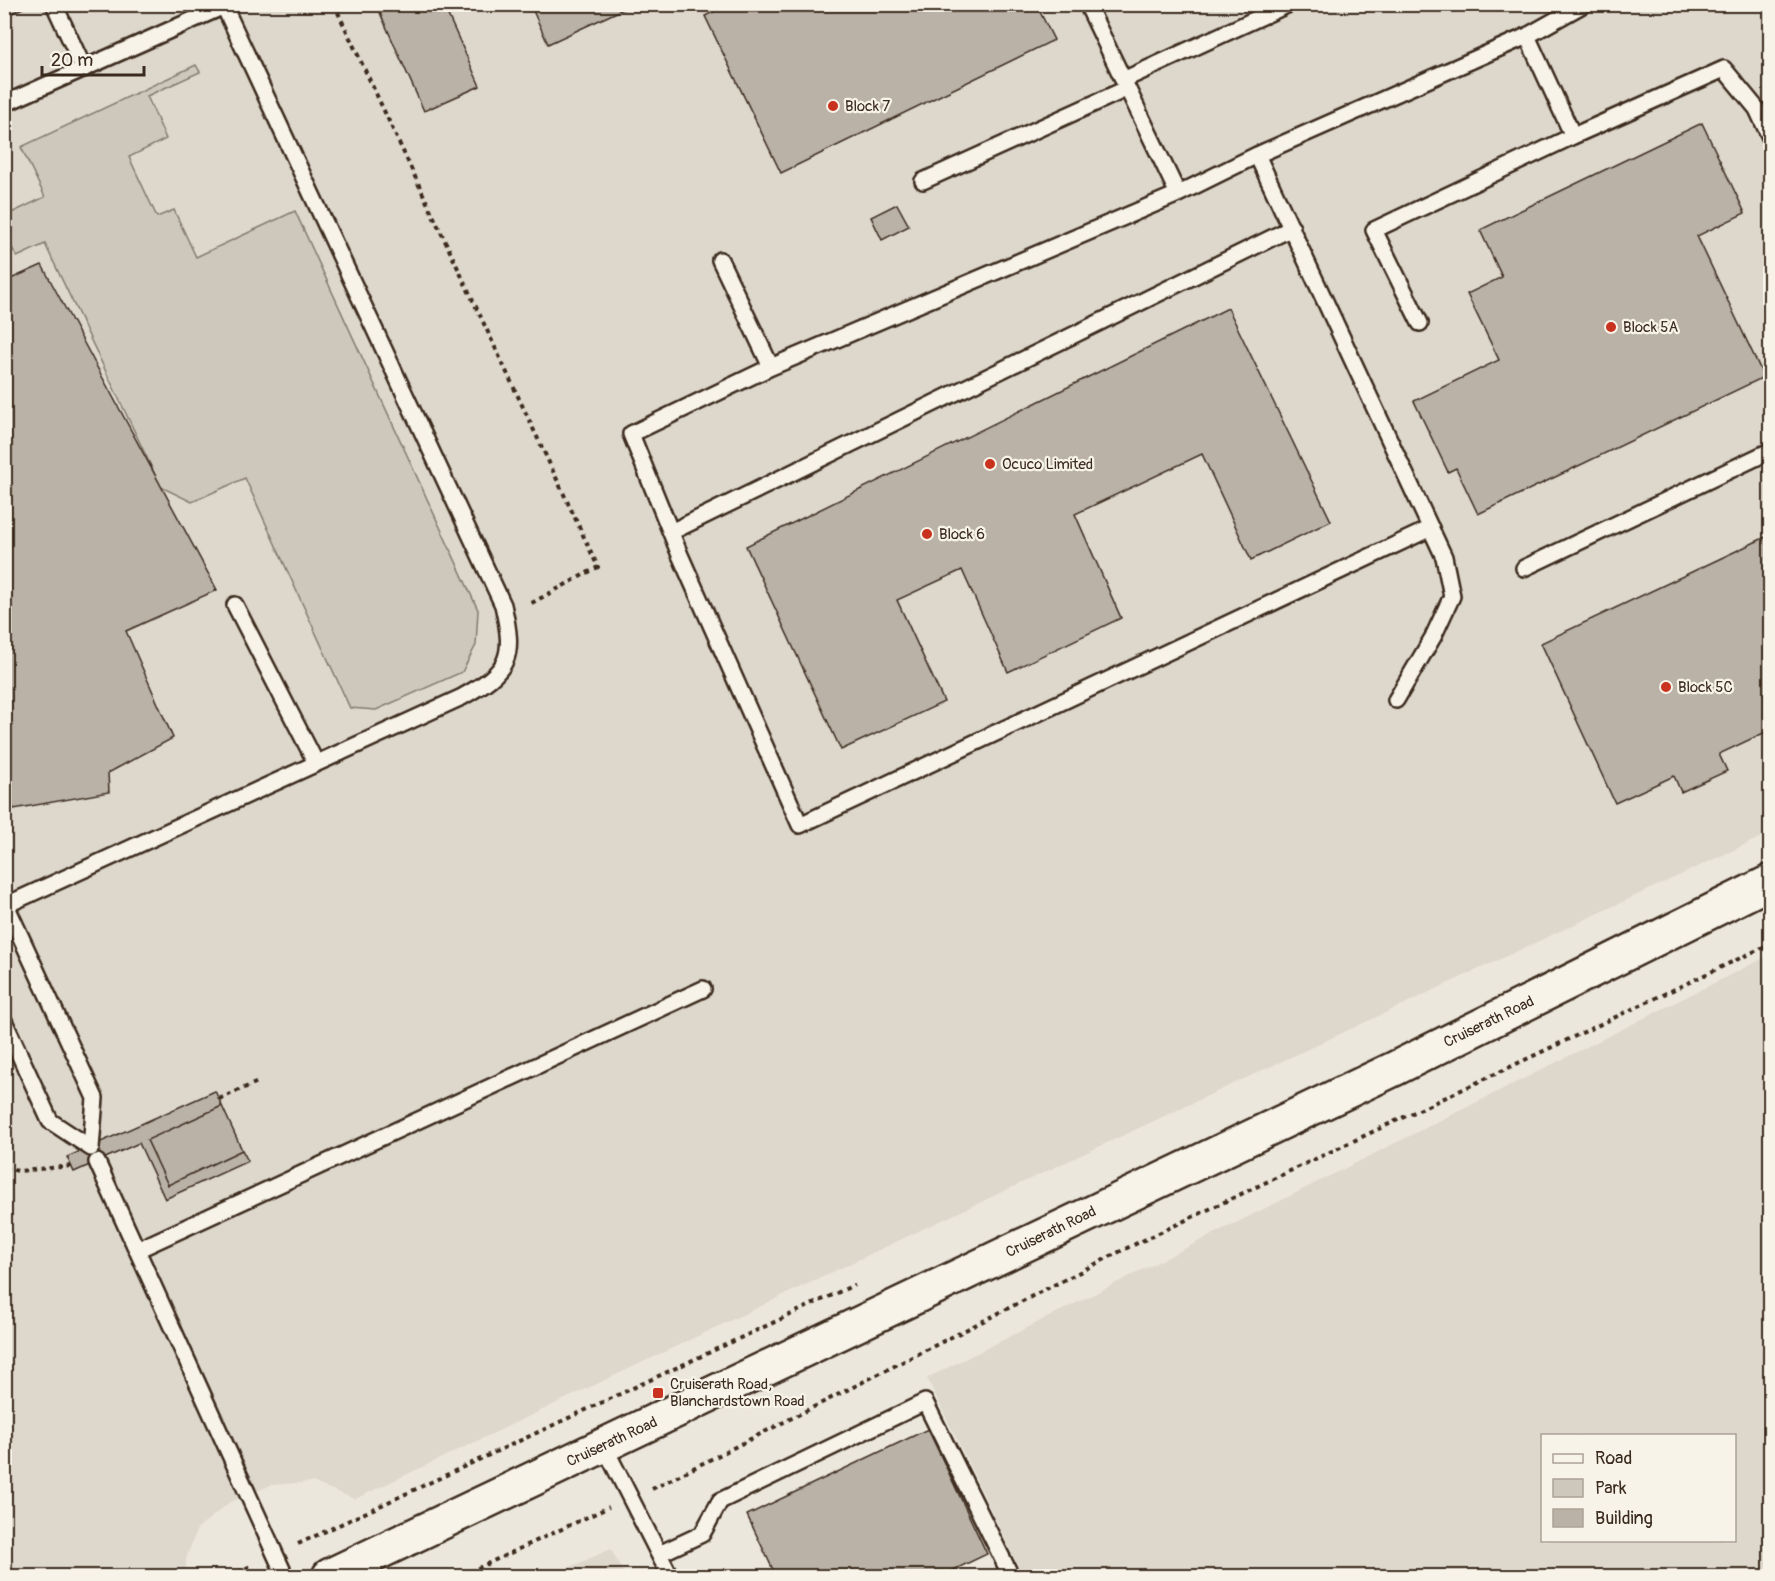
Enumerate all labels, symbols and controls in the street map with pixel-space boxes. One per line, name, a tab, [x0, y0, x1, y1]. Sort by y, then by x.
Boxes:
scale bar	[42, 39, 144, 77]
text: 20 m	[51, 49, 93, 72]
place label: Block 7	[845, 97, 890, 116]
marker: Block 7	[826, 99, 840, 113]
place label: Block 5A	[1623, 318, 1678, 337]
marker: Block 5A	[1604, 320, 1618, 334]
place label: Ocuco Limited	[1002, 455, 1093, 474]
marker: Ocuco Limited	[983, 457, 997, 471]
place label: Block 6	[939, 525, 985, 544]
marker: Block 6	[920, 527, 934, 541]
place label: Block 5C	[1678, 678, 1733, 697]
marker: Block 5C	[1659, 680, 1673, 694]
street label: Cruiserath Road	[1441, 992, 1537, 1052]
street label: Cruiserath Road	[1003, 1202, 1099, 1262]
place label: Cruiserath Road, Blanchardstown Road	[670, 1375, 805, 1411]
marker: Cruiserath Road, Blanchardstown Road	[651, 1386, 665, 1400]
street label: Cruiserath Road	[563, 1413, 661, 1471]
legend	[1541, 1434, 1736, 1542]
text: Road	[1595, 1447, 1632, 1470]
text: Park	[1595, 1477, 1627, 1500]
text: Building	[1595, 1507, 1653, 1530]

